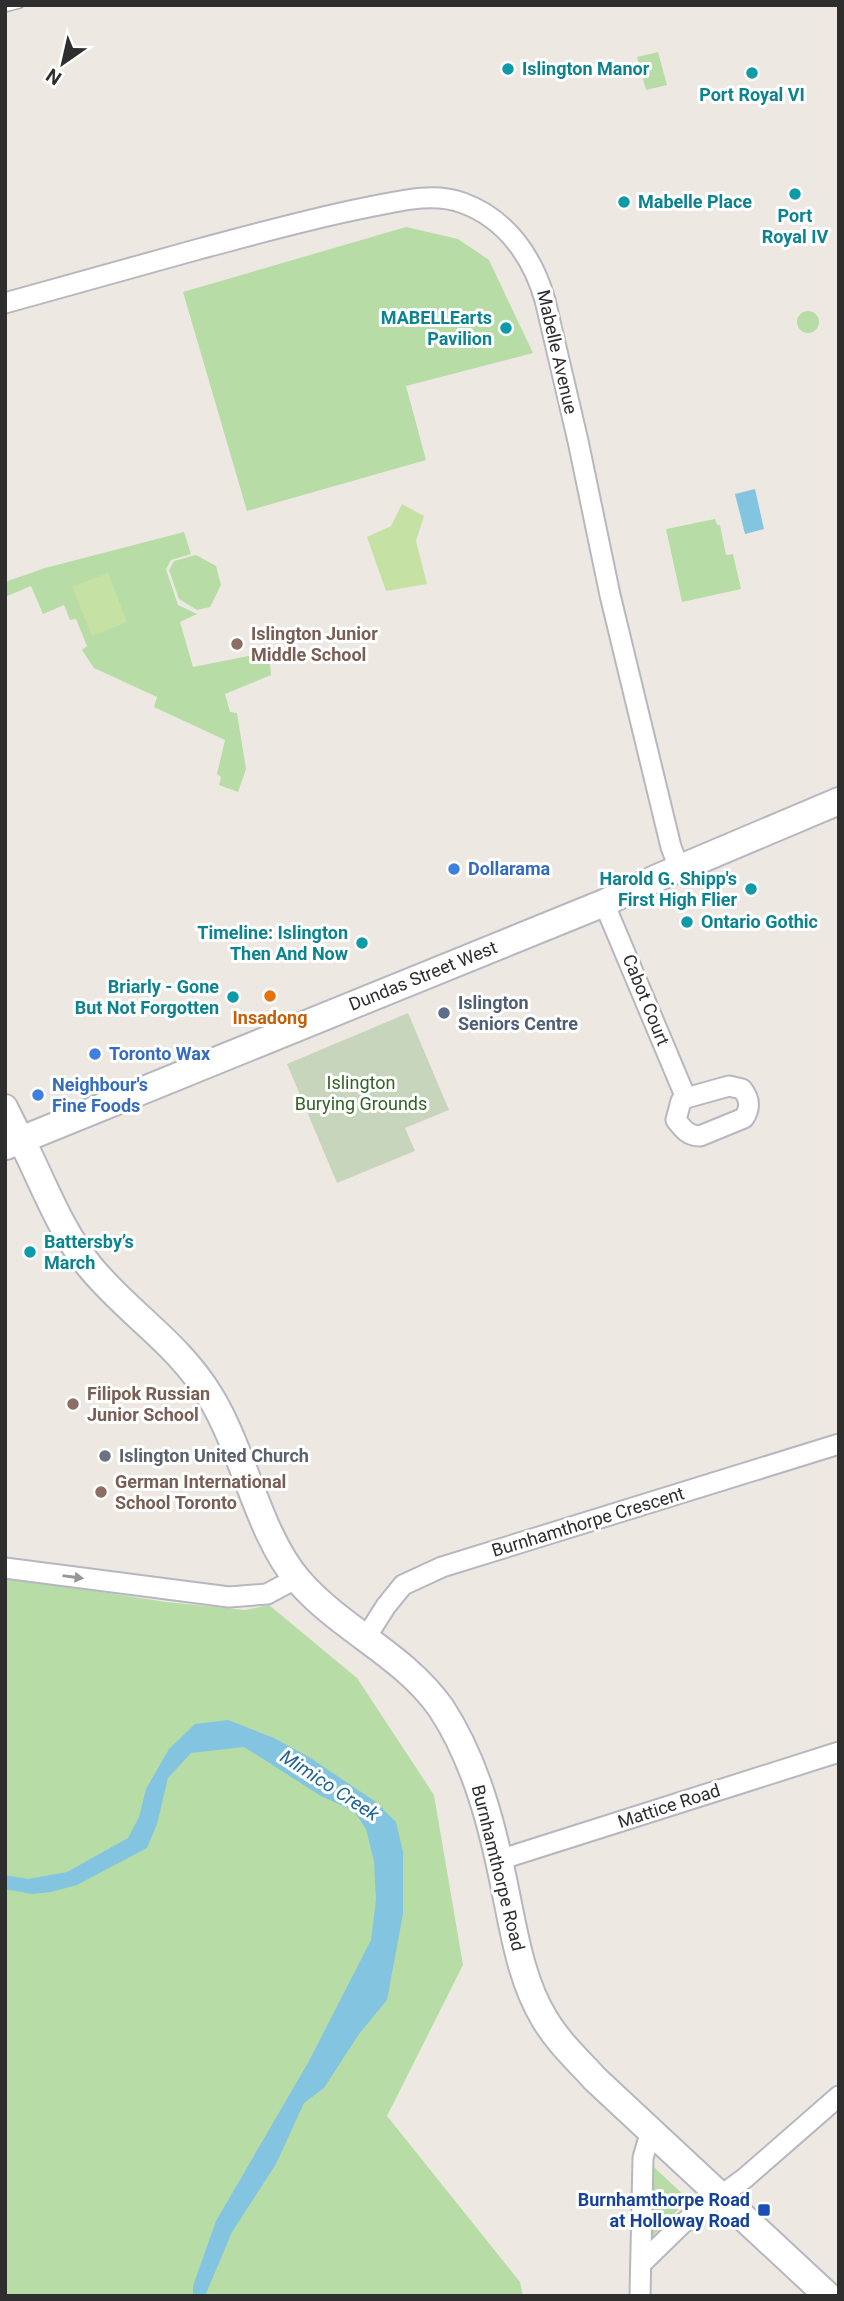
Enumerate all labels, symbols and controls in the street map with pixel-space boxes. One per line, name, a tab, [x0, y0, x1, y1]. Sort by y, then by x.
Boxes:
north arrow	[28, 28, 98, 98]
place label: Islington Manor	[522, 58, 650, 79]
marker: Islington Manor	[500, 61, 516, 77]
text: N	[42, 63, 66, 90]
marker: Port Royal VI	[744, 65, 760, 81]
place label: Port Royal VI	[699, 84, 805, 105]
marker: Port Royal IV	[787, 186, 803, 202]
place label: Mabelle Place	[638, 191, 752, 212]
marker: Mabelle Place	[616, 194, 632, 210]
place label: Port Royal IV	[762, 205, 828, 247]
street label: Mabelle Avenue	[533, 288, 582, 416]
place label: MABELLEarts Pavilion	[381, 307, 492, 349]
marker: MABELLEarts Pavilion	[498, 320, 514, 336]
place label: Islington Junior Middle School	[251, 623, 378, 665]
marker: Islington Junior Middle School	[229, 636, 245, 652]
place label: Dollarama	[468, 858, 551, 879]
marker: Dollarama	[446, 861, 462, 877]
place label: Harold G. Shipp's First High Flier	[600, 868, 737, 910]
marker: Harold G. Shipp's First High Flier	[743, 881, 759, 897]
place label: Ontario Gothic	[701, 911, 818, 932]
marker: Ontario Gothic	[679, 914, 695, 930]
place label: Timeline: Islington Then And Now	[197, 922, 348, 964]
marker: Timeline: Islington Then And Now	[354, 935, 370, 951]
street label: Dundas Street West	[346, 936, 500, 1015]
street label: Cabot Court	[619, 951, 674, 1049]
place label: Briarly - Gone But Not Forgotten	[75, 976, 219, 1018]
marker: Insadong	[262, 988, 278, 1004]
marker: Briarly - Gone But Not Forgotten	[225, 989, 241, 1005]
place label: Islington Seniors Centre	[458, 992, 578, 1034]
marker: Islington Seniors Centre	[436, 1005, 452, 1021]
place label: Insadong	[233, 1007, 307, 1028]
place label: Toronto Wax	[109, 1043, 211, 1064]
marker: Toronto Wax	[87, 1046, 103, 1062]
park label: Islington Burying Grounds	[295, 1072, 427, 1114]
place label: Neighbour's Fine Foods	[52, 1074, 148, 1116]
marker: Neighbour's Fine Foods	[30, 1087, 46, 1103]
place label: Battersby’s March	[44, 1231, 134, 1273]
marker: Battersby’s March	[22, 1244, 38, 1260]
place label: Filipok Russian Junior School	[87, 1383, 210, 1425]
marker: Filipok Russian Junior School	[65, 1396, 81, 1412]
place label: Islington United Church	[119, 1445, 309, 1466]
marker: Islington United Church	[97, 1448, 113, 1464]
place label: German International School Toronto	[115, 1471, 286, 1513]
street label: Burnhamthorpe Crescent	[489, 1482, 687, 1561]
marker: German International School Toronto	[93, 1484, 109, 1500]
one-way arrow	[62, 1572, 84, 1583]
water label: Mimico Creek	[276, 1745, 384, 1826]
street label: Mattice Road	[615, 1779, 723, 1832]
street label: Burnhamthorpe Road	[468, 1783, 529, 1953]
place label: Burnhamthorpe Road at Holloway Road	[578, 2189, 750, 2231]
marker: Burnhamthorpe Road at Holloway Road	[756, 2202, 772, 2218]

